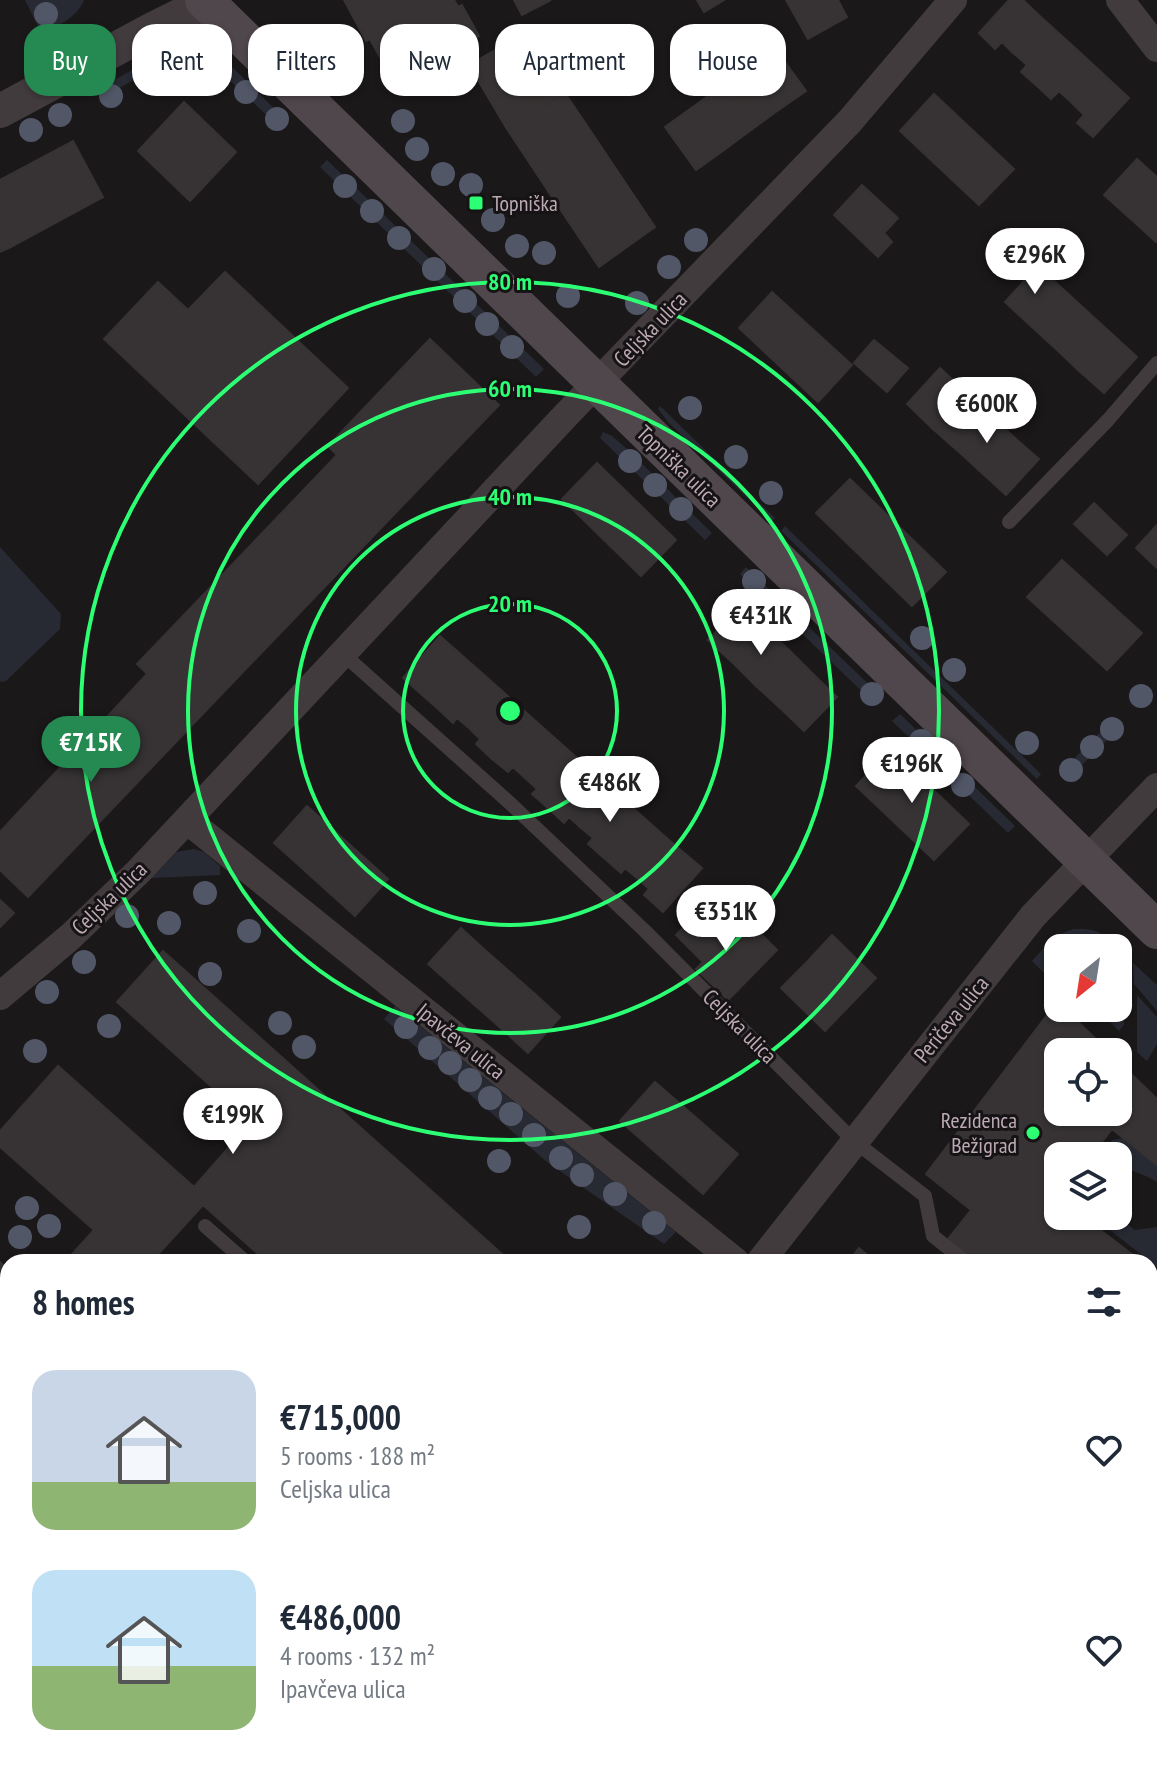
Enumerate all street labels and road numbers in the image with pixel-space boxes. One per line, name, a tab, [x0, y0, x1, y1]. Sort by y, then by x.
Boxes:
street label: Celjska ulica	[607, 285, 693, 373]
street label: Topniška ulica	[631, 419, 727, 513]
street label: Celjska ulica	[65, 855, 153, 941]
street label: Peričeva ulica	[908, 970, 994, 1068]
street label: Celjska ulica	[697, 983, 783, 1069]
street label: Ipavčeva ulica	[411, 997, 511, 1085]

